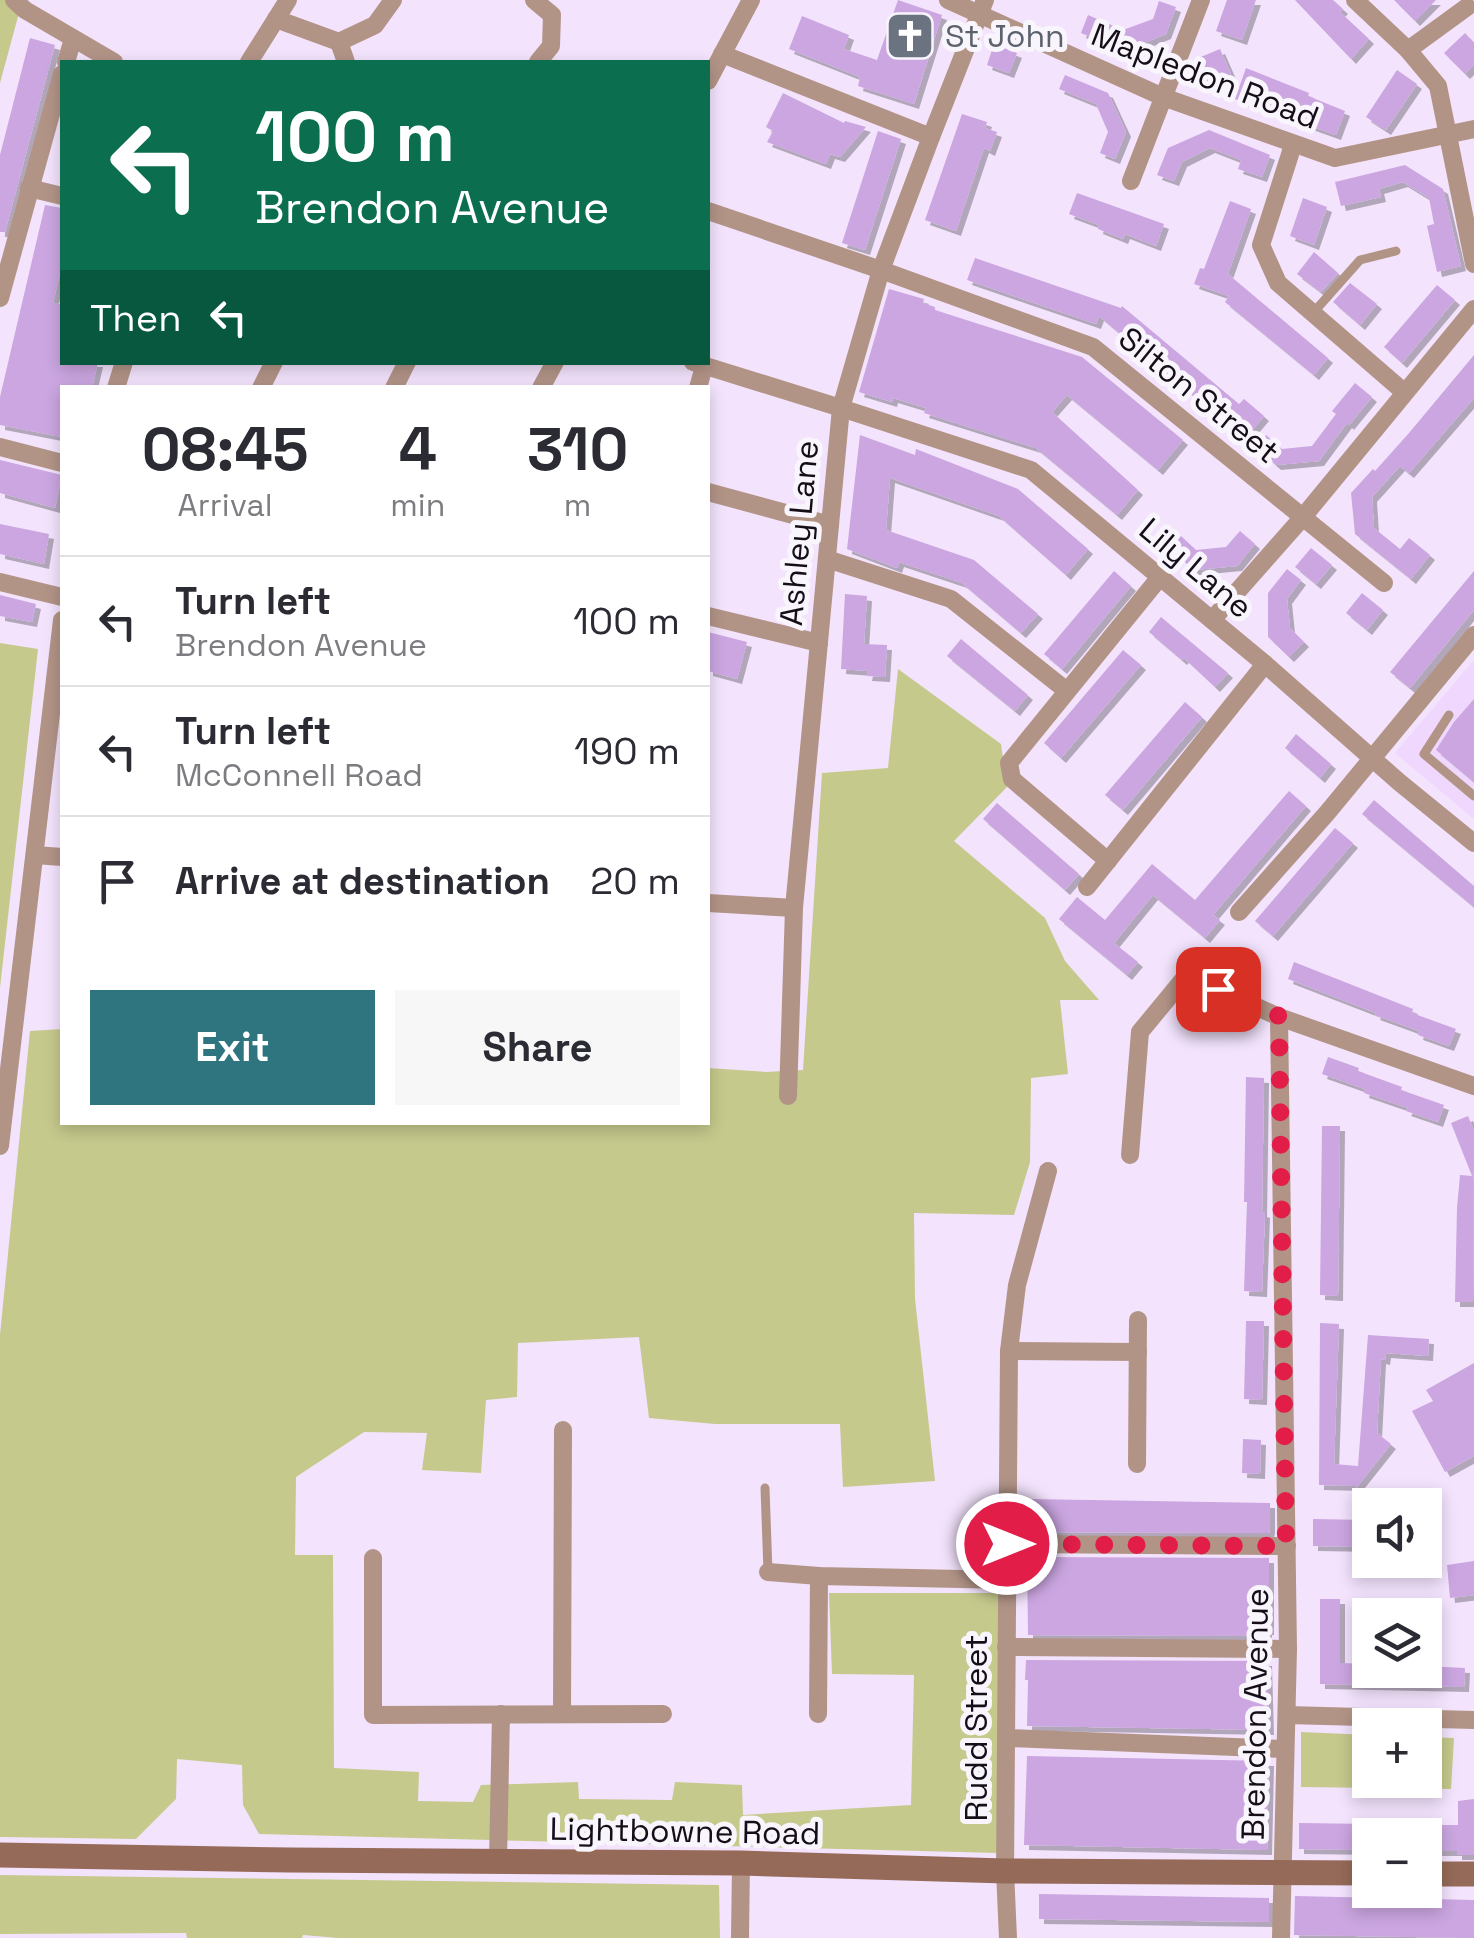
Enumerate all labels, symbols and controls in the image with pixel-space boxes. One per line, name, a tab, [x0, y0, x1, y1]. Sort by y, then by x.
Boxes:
church icon: St John	[884, 10, 936, 62]
street label: Mapledon Road	[1086, 14, 1324, 138]
place label: St John	[945, 16, 1065, 56]
text: 100 m	[255, 92, 455, 181]
icon: left	[90, 100, 220, 230]
text: Brendon Avenue	[255, 179, 609, 236]
icon: left	[201, 290, 256, 345]
text: Then	[90, 294, 181, 342]
street label: Silton Street	[1111, 318, 1287, 472]
text: 08:45	[142, 411, 309, 488]
text: 4	[399, 411, 437, 488]
text: 310	[527, 411, 628, 488]
street label: Ashley Lane	[771, 439, 827, 627]
text: Arrival	[178, 485, 273, 525]
text: min	[390, 485, 445, 525]
text: m	[564, 485, 591, 525]
street label: Lily Lane	[1131, 509, 1261, 627]
text: Turn left	[175, 577, 331, 625]
icon: left	[90, 594, 145, 649]
text: 100 m	[573, 597, 680, 645]
text: Brendon Avenue	[175, 625, 427, 665]
text: Turn left	[175, 707, 331, 755]
icon: left	[90, 724, 145, 779]
text: 190 m	[574, 727, 680, 775]
text: McConnell Road	[175, 755, 423, 795]
icon: arrive	[90, 854, 145, 909]
text: Arrive at destination	[175, 857, 550, 905]
text: 20 m	[590, 857, 680, 905]
pin	[1176, 947, 1261, 1032]
icon: arrive	[1191, 962, 1246, 1017]
button: Exit	[90, 990, 375, 1105]
button: Share	[395, 990, 680, 1105]
map controls	[1352, 1488, 1442, 1908]
button: sound	[1352, 1488, 1442, 1578]
position arrow	[955, 1492, 1059, 1596]
street label: Brendon Avenue	[1233, 1588, 1277, 1840]
button: layers	[1352, 1598, 1442, 1688]
street label: Rudd Street	[956, 1634, 996, 1822]
button: +	[1352, 1708, 1442, 1798]
street label: Lightbowne Road	[549, 1809, 821, 1853]
button: −	[1352, 1818, 1442, 1908]

